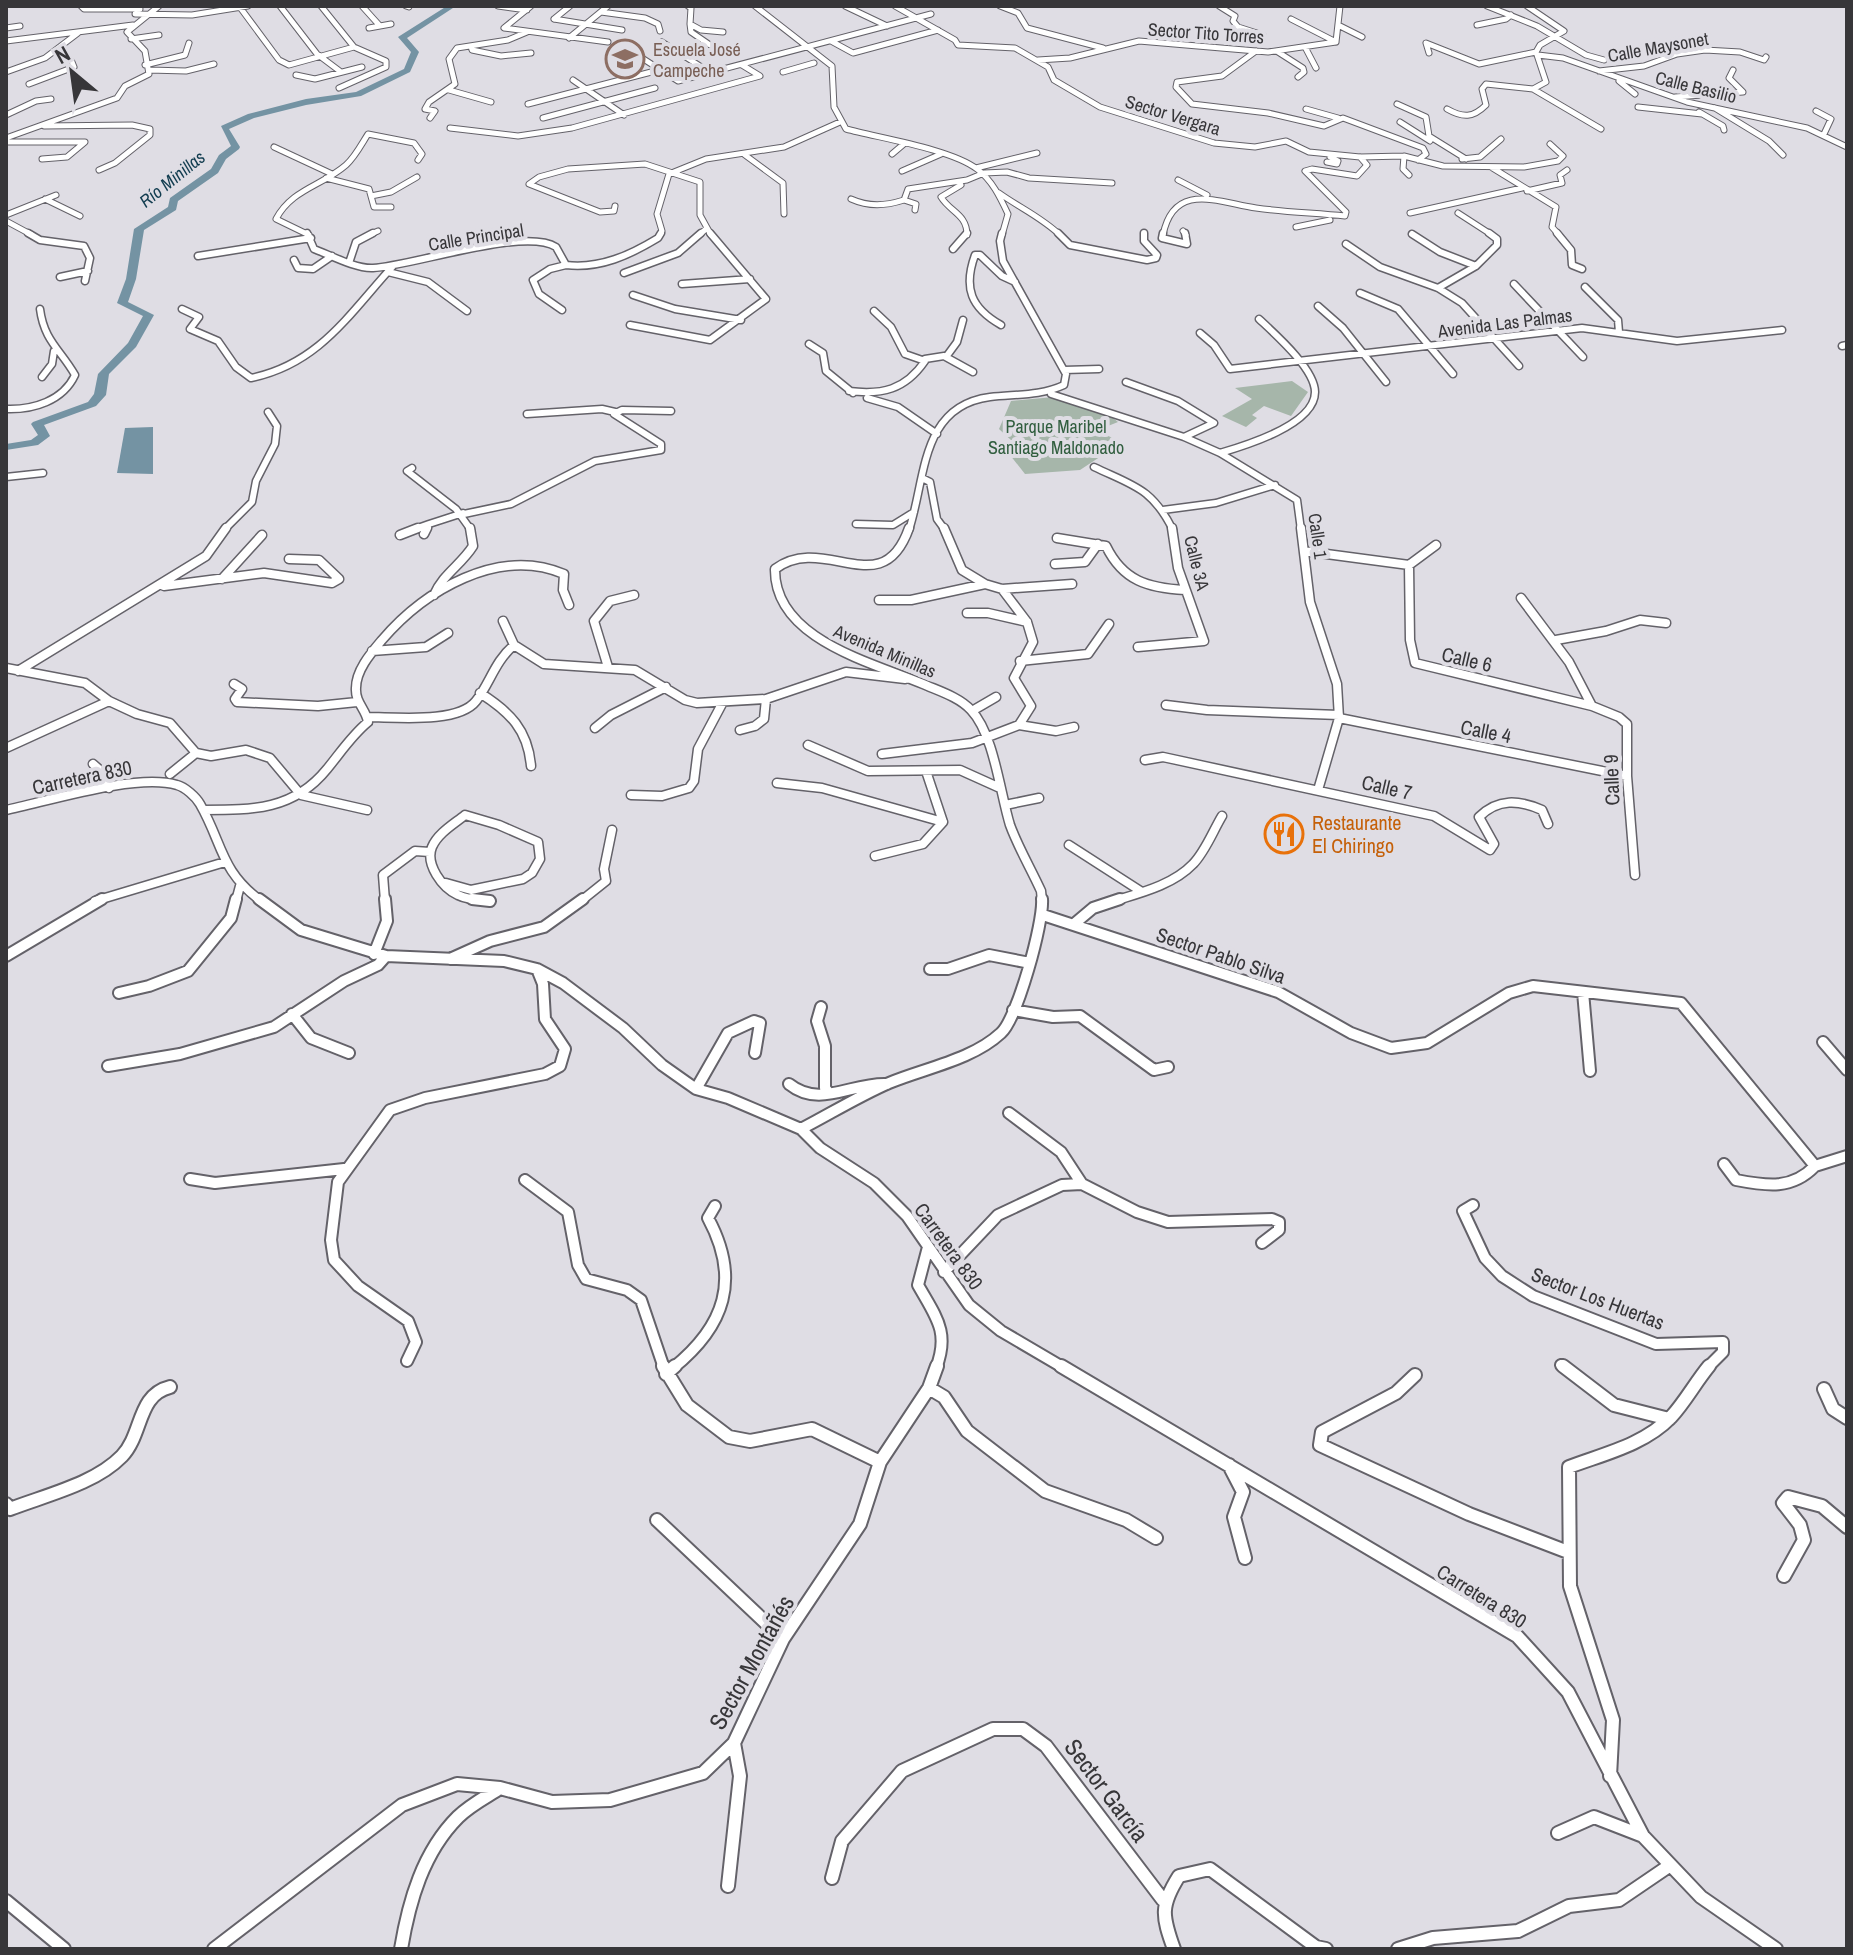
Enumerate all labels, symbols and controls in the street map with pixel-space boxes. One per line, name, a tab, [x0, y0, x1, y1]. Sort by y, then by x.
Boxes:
street label: Sector Tito Torres	[1147, 16, 1265, 50]
street label: Calle Maysonet	[1606, 26, 1710, 68]
north arrow	[32, 32, 112, 112]
place label: Escuela José Campeche	[653, 37, 741, 83]
text: N	[49, 38, 75, 71]
school or university icon: Escuela José Campeche	[604, 38, 646, 80]
street label: Calle Basilio	[1653, 65, 1739, 109]
street label: Sector Vergara	[1122, 89, 1224, 141]
water label: Río Minillas	[134, 145, 210, 213]
street label: Calle Principal	[427, 217, 525, 257]
street label: Avenida Las Palmas	[1435, 302, 1574, 344]
park label: Parque Maribel Santiago Maldonado	[988, 414, 1124, 460]
street label: Calle 1	[1302, 512, 1334, 561]
street label: Calle 3A	[1178, 533, 1216, 593]
street label: Avenida Minillas	[829, 618, 940, 684]
street label: Calle 6	[1439, 640, 1495, 678]
street label: Calle 4	[1458, 713, 1514, 749]
street label: Carretera 830	[30, 753, 134, 801]
street label: Calle 9	[1597, 754, 1625, 806]
street label: Calle 7	[1359, 768, 1415, 806]
place label: Restaurante El Chiringo	[1312, 809, 1401, 859]
restaurant icon: Restaurante El Chiringo	[1263, 813, 1305, 855]
street label: Sector Pablo Silva	[1153, 920, 1289, 990]
street label: Carretera 830	[908, 1197, 990, 1295]
street label: Sector Los Huertas	[1528, 1260, 1668, 1336]
street label: Carretera 830	[1432, 1558, 1532, 1634]
street label: Sector Montañés	[701, 1589, 801, 1735]
street label: Sector García	[1058, 1732, 1156, 1848]

